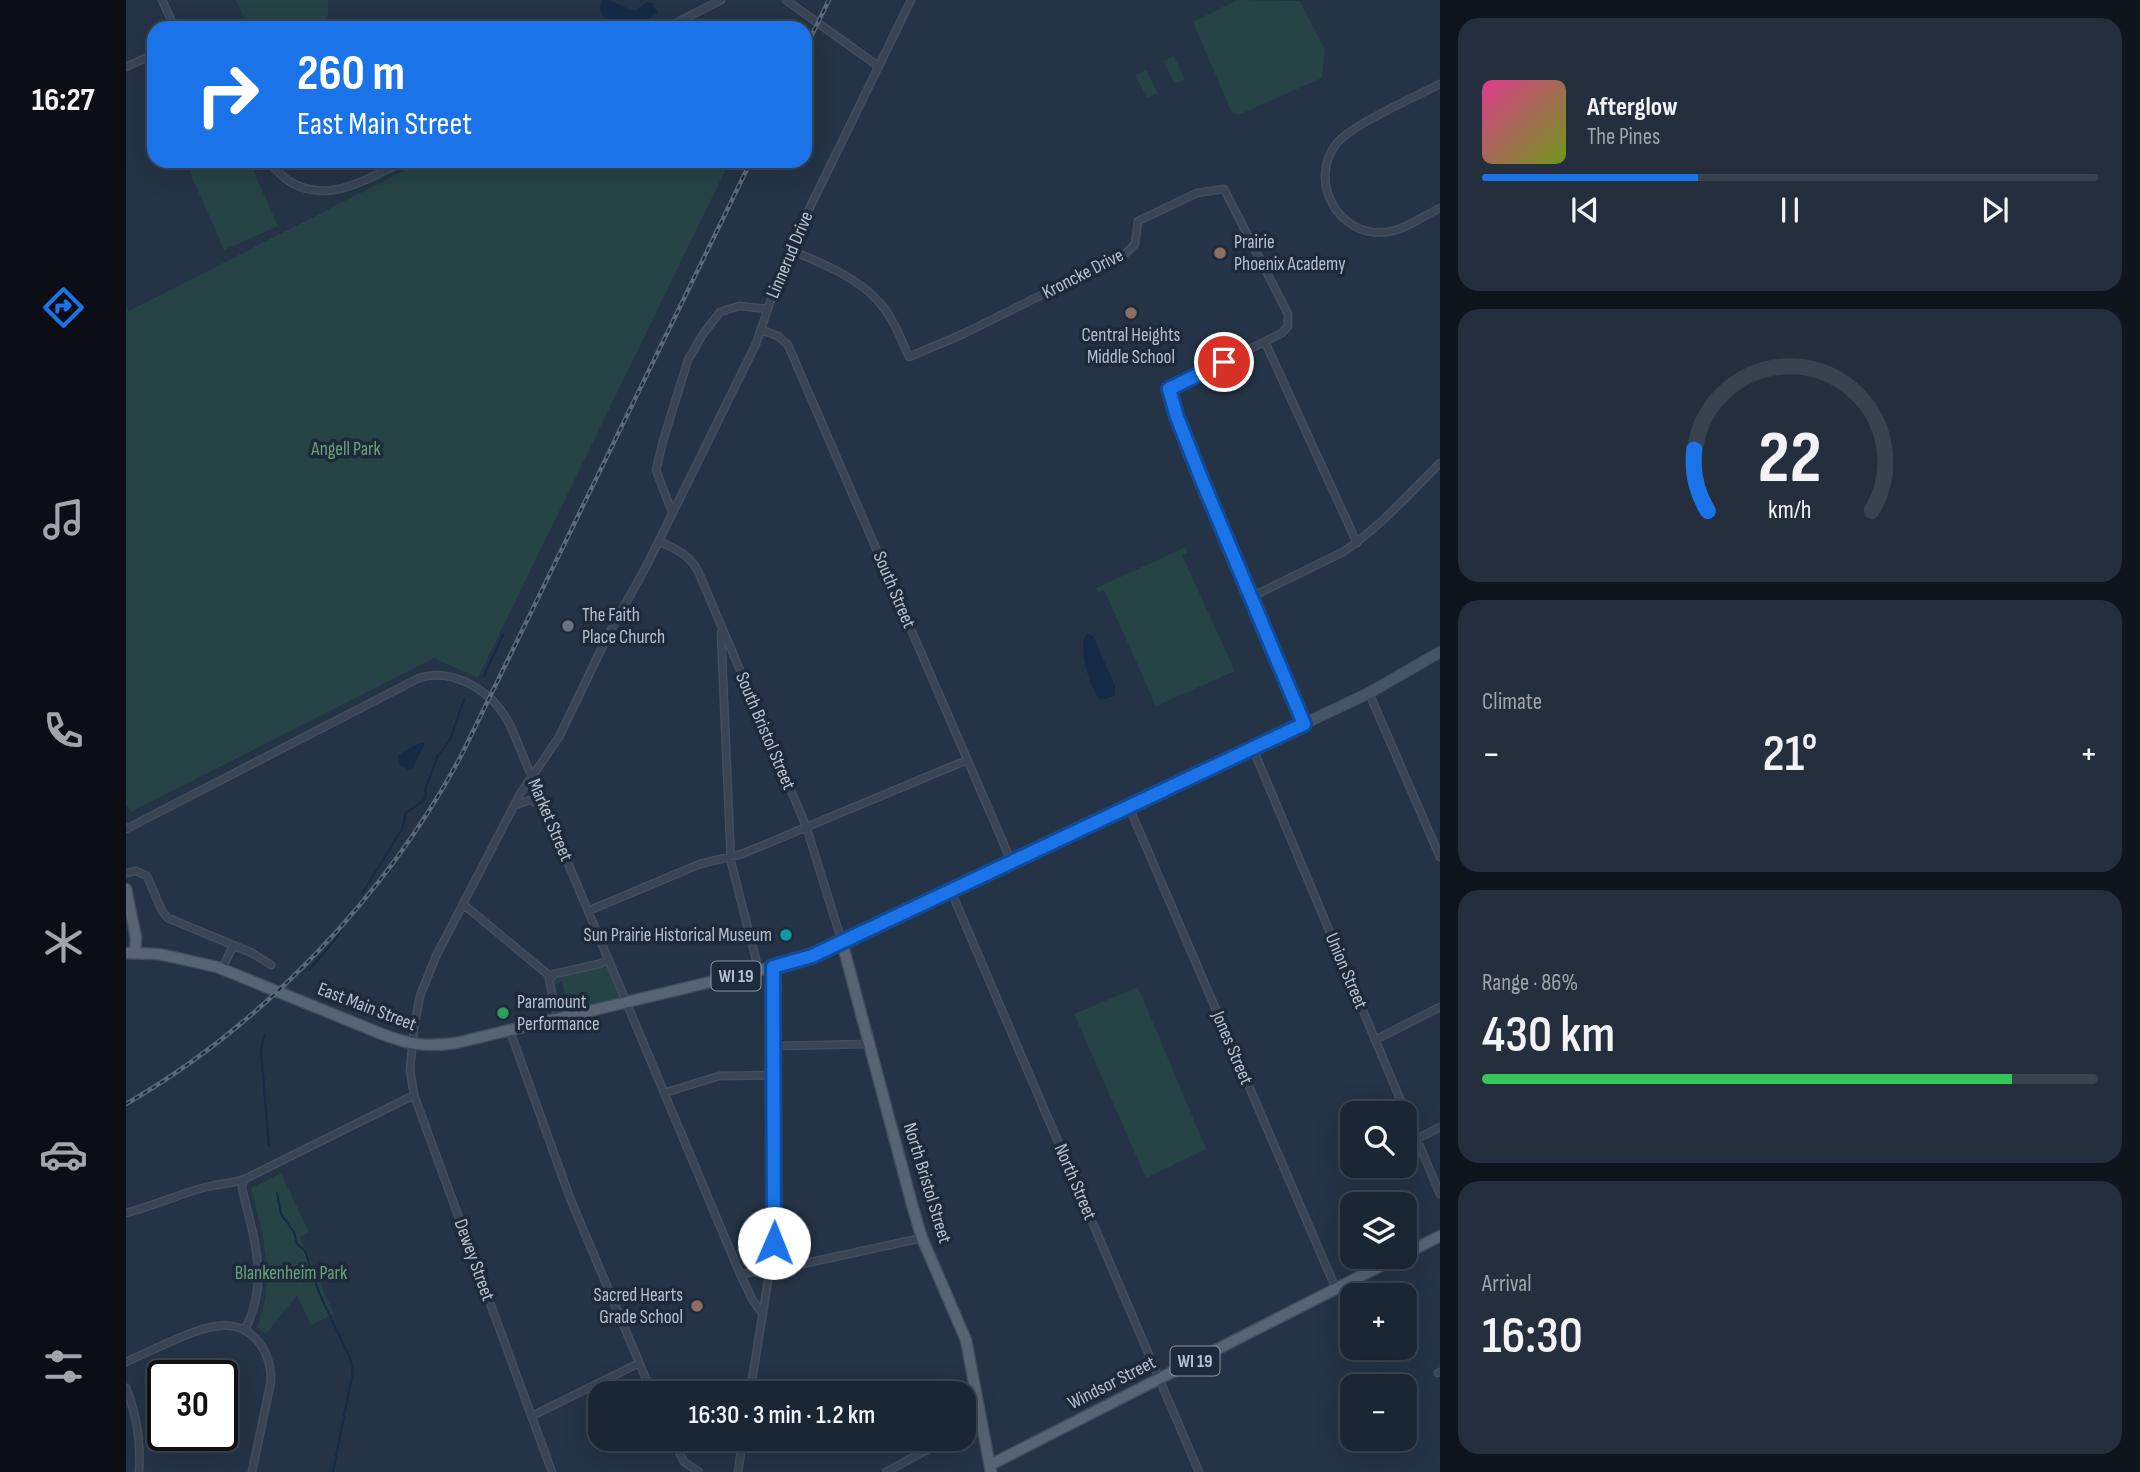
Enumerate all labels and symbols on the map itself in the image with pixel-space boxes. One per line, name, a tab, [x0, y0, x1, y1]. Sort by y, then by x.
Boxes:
street label: Linnerud Drive	[761, 208, 819, 302]
place label: Prairie Phoenix Academy	[1234, 231, 1346, 276]
street label: Kroncke Drive	[1039, 244, 1127, 304]
marker: Prairie Phoenix Academy	[1212, 245, 1228, 261]
marker: Central Heights Middle School	[1123, 305, 1139, 321]
place label: Central Heights Middle School	[1082, 324, 1181, 369]
pin	[1194, 332, 1254, 392]
park label: Angell Park	[310, 438, 382, 461]
street label: South Street	[868, 548, 920, 632]
place label: The Faith Place Church	[582, 604, 665, 649]
marker: The Faith Place Church	[560, 618, 576, 634]
street label: South Bristol Street	[730, 669, 800, 793]
street label: Market Street	[522, 775, 578, 865]
place label: Sun Prairie Historical Museum	[584, 924, 772, 947]
marker: Sun Prairie Historical Museum	[778, 927, 794, 943]
street label: Union Street	[1320, 930, 1372, 1013]
road number: WI 19	[712, 961, 760, 990]
street label: East Main Street	[314, 978, 420, 1036]
place label: Paramount Performance	[517, 991, 600, 1036]
marker: Paramount Performance	[495, 1005, 511, 1021]
street label: Jones Street	[1206, 1007, 1258, 1088]
street label: North Bristol Street	[898, 1120, 956, 1246]
street label: North Street	[1049, 1141, 1101, 1224]
position arrow	[737, 1206, 811, 1280]
street label: Dewey Street	[449, 1216, 499, 1304]
park label: Blankenheim Park	[235, 1262, 348, 1285]
place label: Sacred Hearts Grade School	[594, 1284, 683, 1329]
marker: Sacred Hearts Grade School	[689, 1298, 705, 1314]
road number: WI 19	[1170, 1346, 1220, 1376]
street label: Windsor Street	[1064, 1351, 1160, 1415]
speed limit sign: 30	[147, 1360, 238, 1451]

